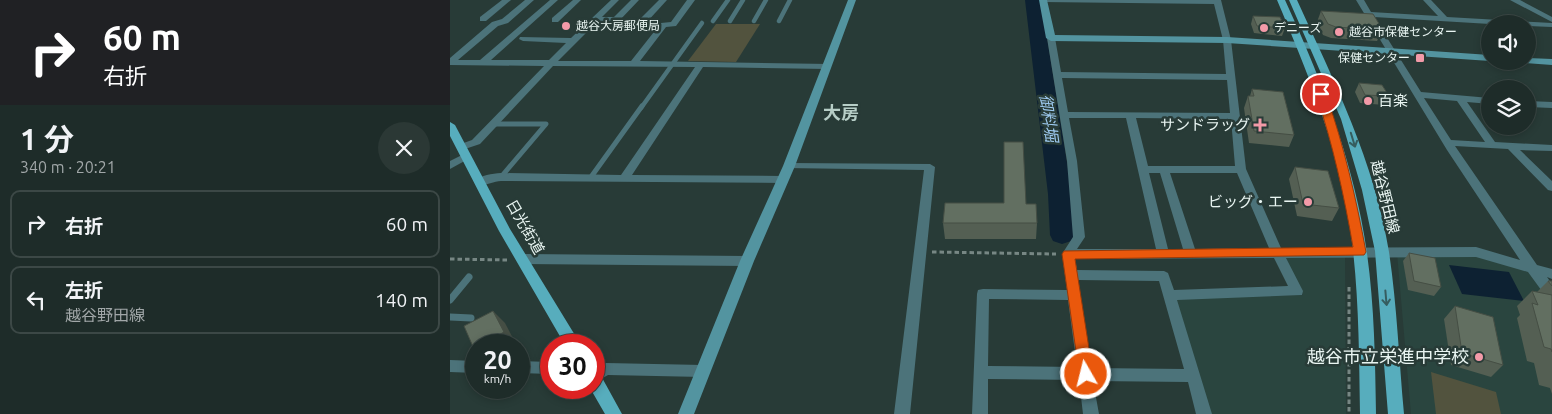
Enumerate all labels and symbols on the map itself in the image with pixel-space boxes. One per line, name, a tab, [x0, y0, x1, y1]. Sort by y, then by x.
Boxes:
place label: 越谷大房郵便局	[576, 19, 660, 32]
marker: 越谷大房郵便局	[560, 20, 572, 32]
place label: デニーズ	[1274, 21, 1321, 34]
marker: デニーズ	[1258, 22, 1270, 34]
place label: 越谷市保健センター	[1349, 25, 1457, 38]
marker: 越谷市保健センター	[1333, 26, 1345, 38]
place label: 保健センター	[1338, 51, 1410, 64]
marker: 保健センター	[1414, 52, 1426, 64]
pin	[1300, 73, 1342, 115]
place label: 百楽	[1378, 92, 1408, 109]
water label: 御料堀	[1037, 93, 1062, 146]
marker: 百楽	[1362, 95, 1374, 107]
district label: 大房	[823, 102, 859, 122]
place label: サンドラッグ	[1160, 116, 1250, 133]
marker: サンドラッグ	[1254, 119, 1266, 131]
one-way arrow	[1348, 132, 1358, 148]
street label: 越谷野田線	[1368, 157, 1403, 235]
place label: ビッグ・エー	[1208, 193, 1298, 210]
marker: ビッグ・エー	[1302, 196, 1314, 208]
street label: 日光街道	[503, 197, 548, 257]
one-way arrow	[1381, 290, 1391, 306]
speed limit sign: 30	[540, 334, 605, 399]
place label: 越谷市立栄進中学校	[1307, 346, 1469, 366]
position arrow	[1059, 347, 1111, 399]
marker: 越谷市立栄進中学校	[1473, 351, 1485, 363]

